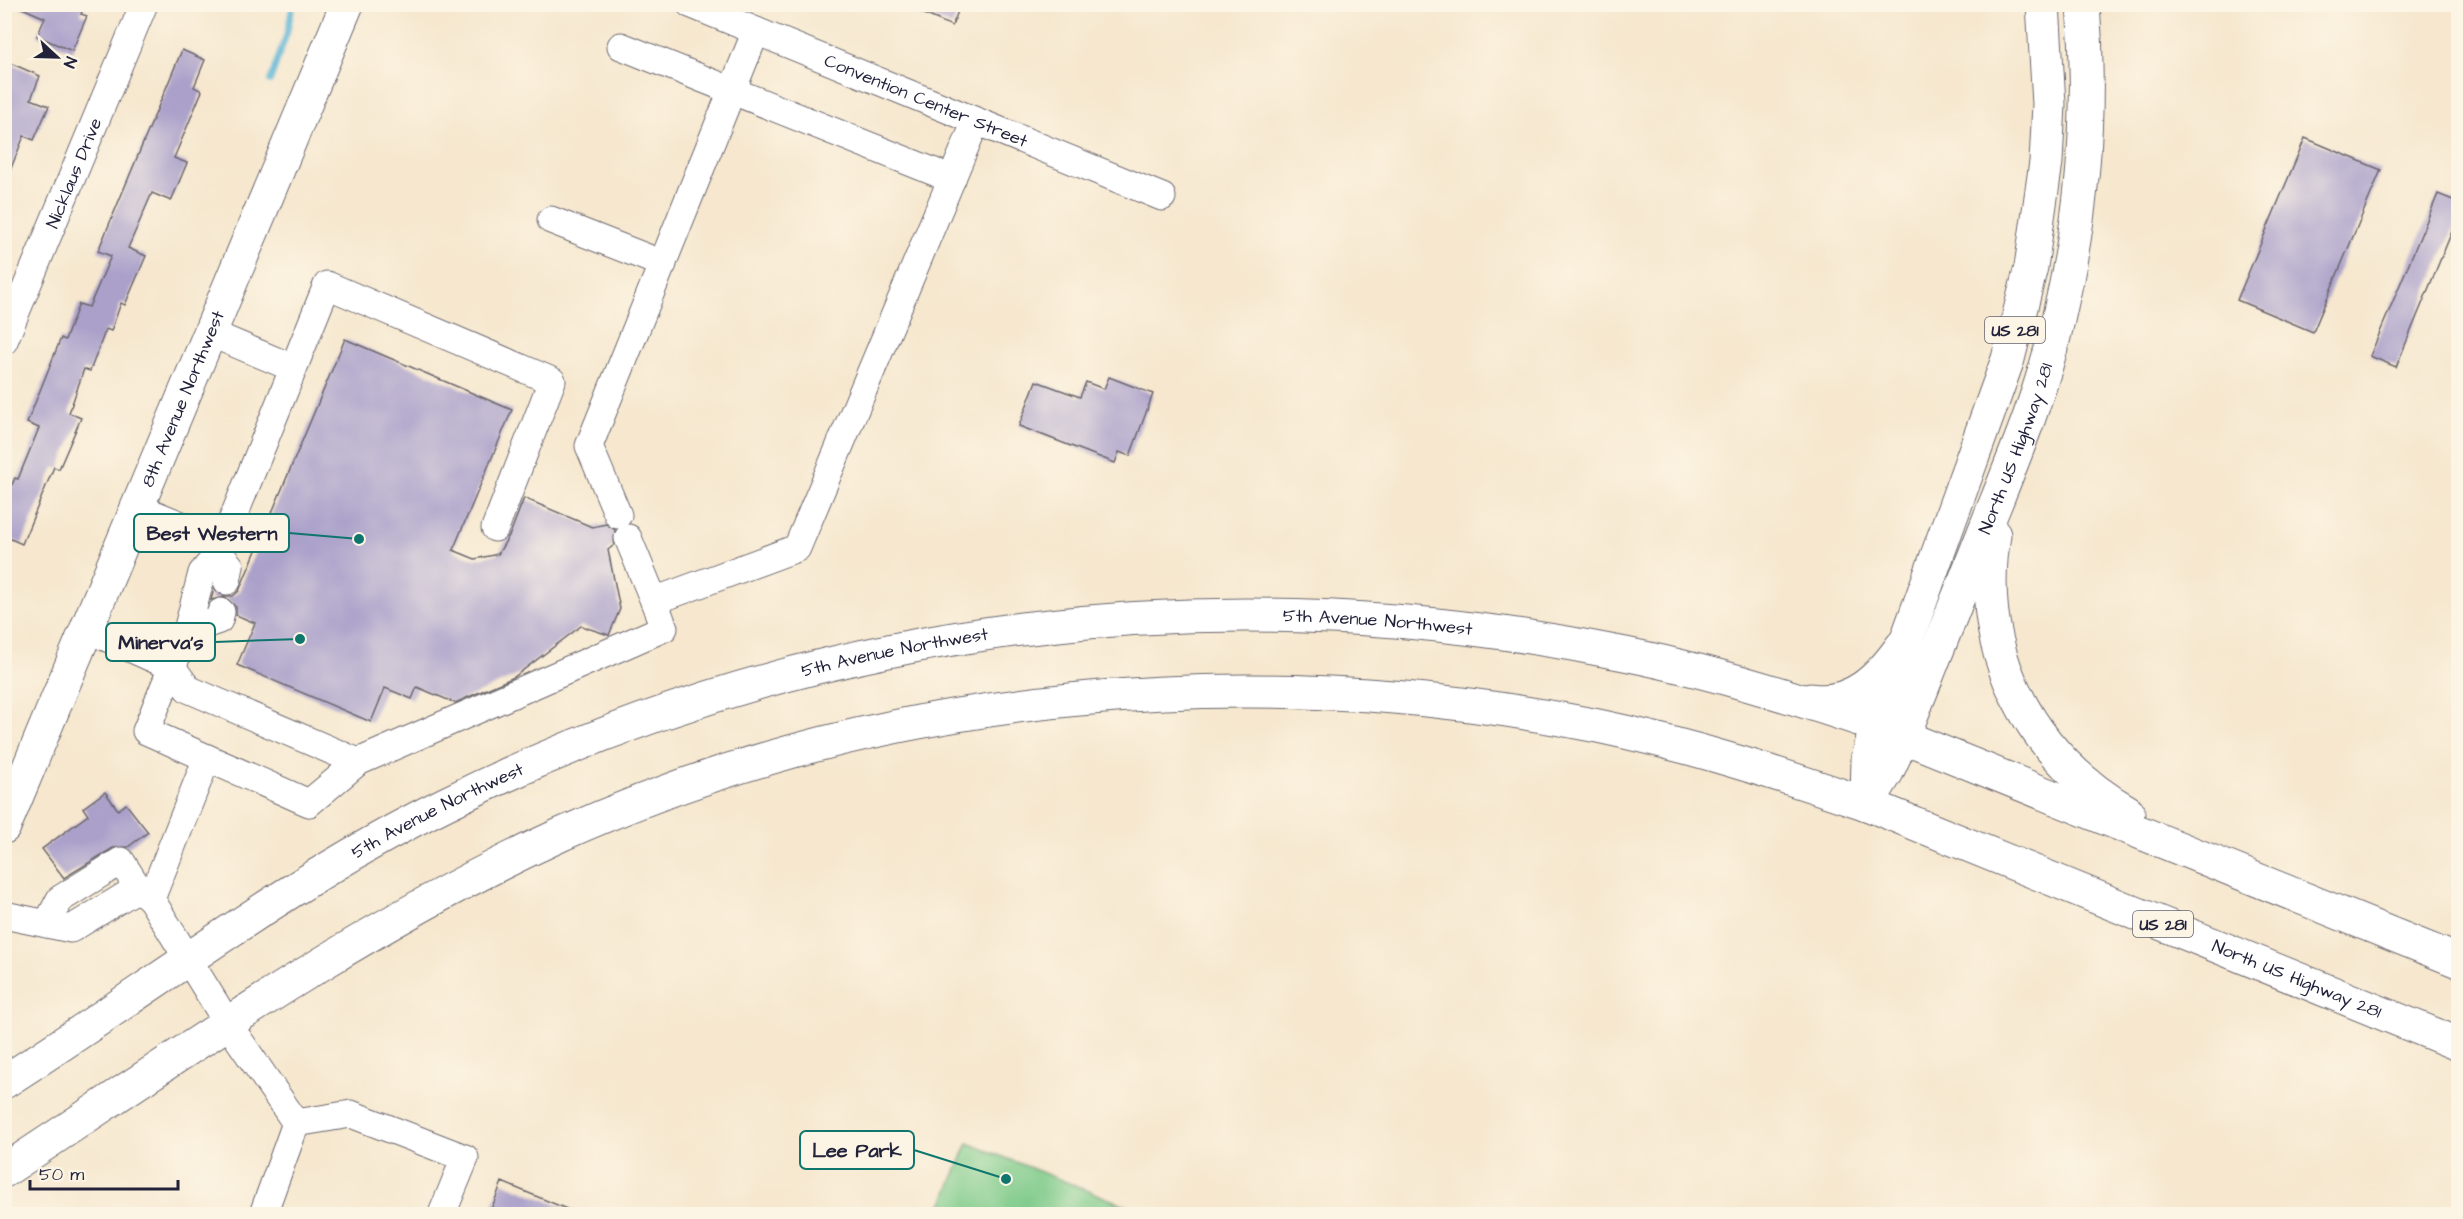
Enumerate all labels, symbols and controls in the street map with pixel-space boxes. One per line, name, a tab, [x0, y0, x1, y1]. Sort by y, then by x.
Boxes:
north arrow	[27, 27, 87, 87]
street label: Convention Center Street	[820, 48, 1032, 154]
text: N	[58, 53, 82, 71]
street label: Nicklaus Drive	[40, 114, 108, 232]
street label: 8th Avenue Northwest	[135, 306, 231, 491]
road number: US 281	[1985, 317, 2045, 343]
street label: North US Highway 281	[1973, 360, 2059, 538]
callout: Best Western	[134, 514, 289, 552]
text: Best Western	[147, 520, 277, 548]
street label: 5th Avenue Northwest	[1283, 603, 1475, 642]
street label: 5th Avenue Northwest	[799, 622, 990, 684]
callout: Minerva's	[106, 623, 215, 661]
text: Minerva's	[118, 629, 204, 657]
street label: 5th Avenue Northwest	[347, 757, 528, 865]
road number: US 281	[2133, 911, 2193, 937]
street label: North US Highway 281	[2208, 933, 2385, 1025]
callout: Lee Park	[800, 1131, 914, 1169]
text: Lee Park	[812, 1137, 903, 1165]
scale bar	[30, 1153, 178, 1191]
text: 50 m	[39, 1162, 84, 1187]

